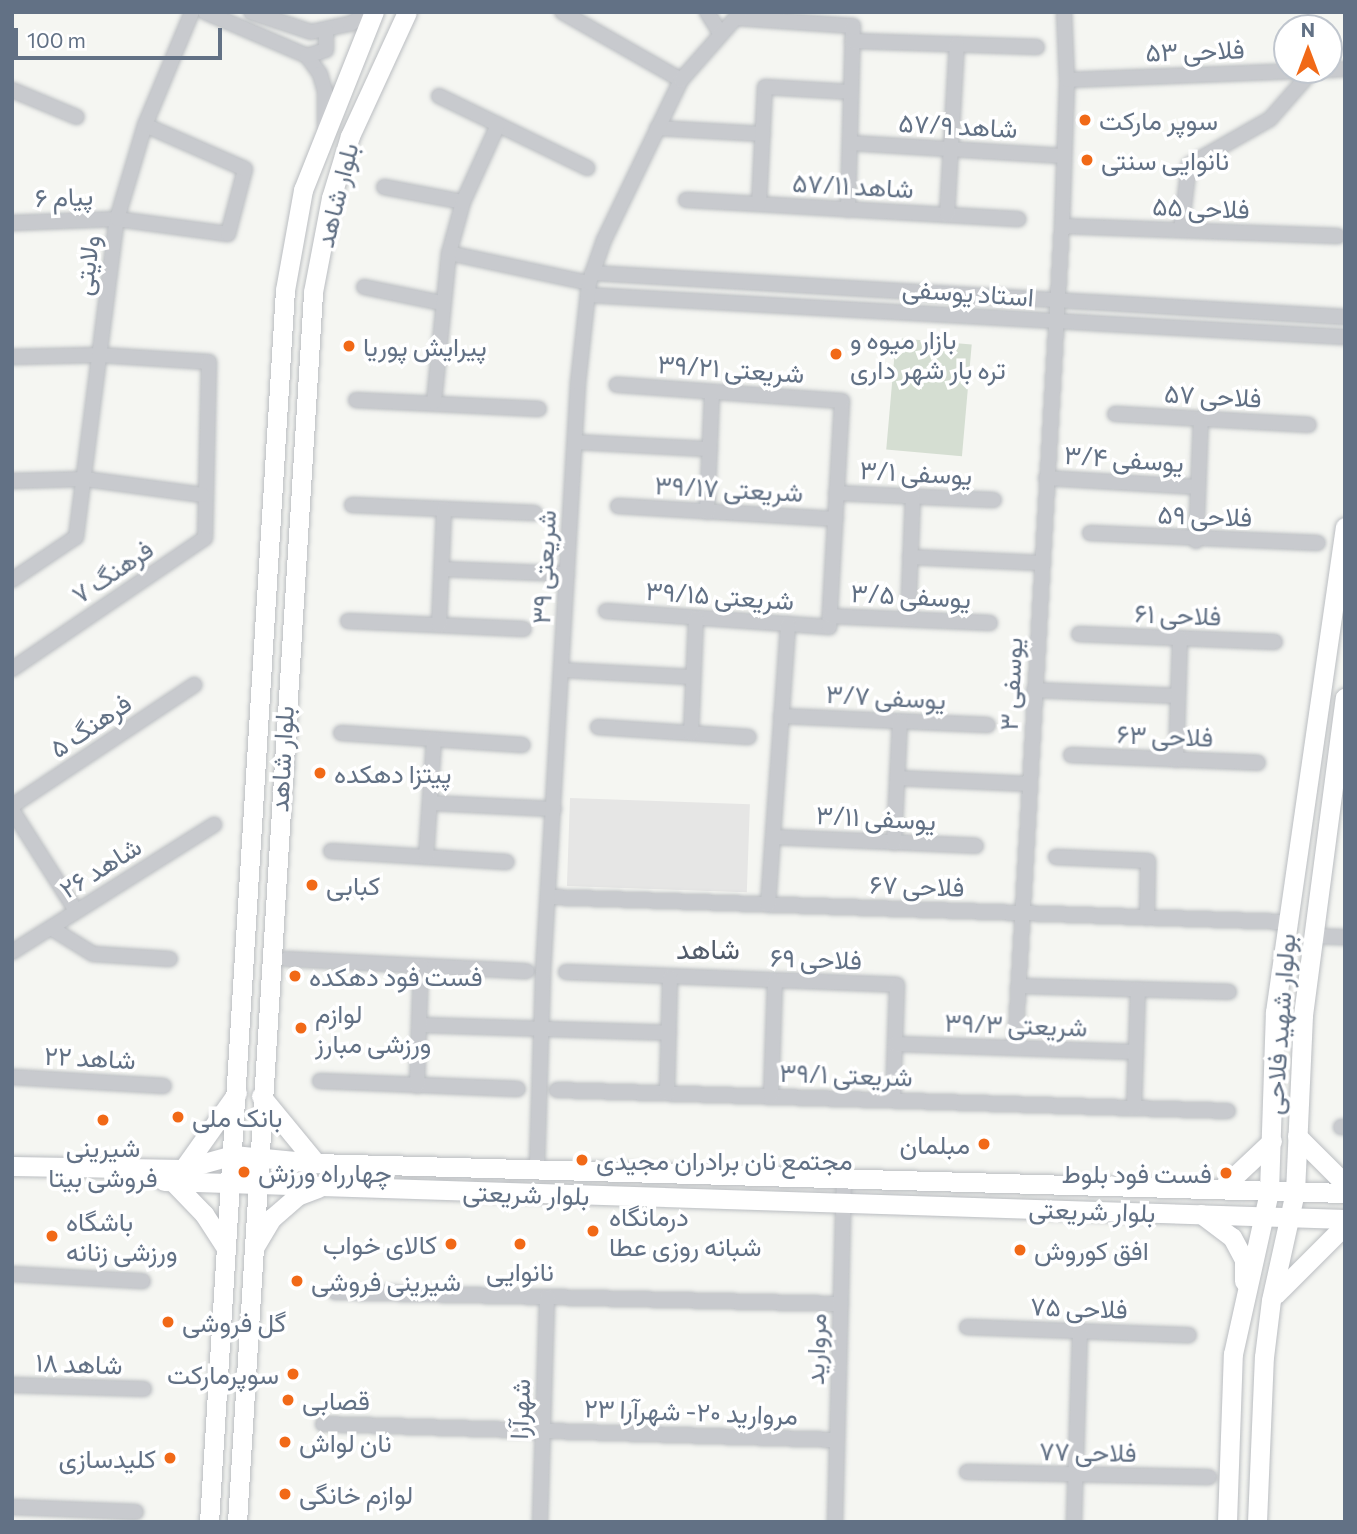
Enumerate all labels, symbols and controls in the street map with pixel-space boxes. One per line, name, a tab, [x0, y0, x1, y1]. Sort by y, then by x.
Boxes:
scale bar	[18, 14, 226, 58]
north arrow	[1273, 14, 1343, 84]
text: N	[1301, 18, 1315, 41]
text: 100 m	[27, 27, 86, 52]
street label: فلاحی ۵۳	[1145, 33, 1245, 67]
place label: سوپر مارکت	[1099, 104, 1218, 136]
street label: شاهد ۵۷/۹	[898, 106, 1018, 144]
marker: سوپر مارکت	[1077, 112, 1093, 128]
street label: بلوار شاهد	[308, 140, 364, 250]
place label: نانوایی سنتی	[1101, 144, 1229, 176]
marker: نانوایی سنتی	[1079, 152, 1095, 168]
street label: شاهد ۵۷/۱۱	[792, 166, 914, 204]
street label: پیام ۶	[34, 179, 94, 213]
street label: فلاحی ۵۵	[1152, 190, 1250, 224]
street label: ولایتی	[66, 233, 106, 297]
street label: استاد یوسفی	[901, 272, 1035, 312]
place label: بازار میوه و تره بار شهر داری	[850, 323, 1006, 384]
place label: پیرایش پوریا	[363, 330, 487, 362]
marker: پیرایش پوریا	[341, 338, 357, 354]
marker: بازار میوه و تره بار شهر داری	[828, 346, 844, 362]
street label: شریعتی ۳۹/۲۱	[657, 347, 805, 389]
street label: فلاحی ۵۷	[1164, 377, 1262, 413]
street label: یوسفی ۳/۴	[1063, 438, 1185, 478]
street label: یوسفی ۳/۱	[859, 453, 973, 491]
street label: شریعتی ۳۹/۱۷	[654, 469, 804, 507]
street label: فلاحی ۵۹	[1157, 498, 1253, 532]
street label: شریعتی ۳۹	[524, 509, 562, 625]
street label: فرهنگ ۷	[65, 532, 159, 610]
street label: شریعتی ۳۹/۱۵	[645, 574, 795, 616]
street label: یوسفی ۳/۵	[850, 576, 972, 614]
street label: فلاحی ۶۱	[1134, 597, 1222, 631]
street label: یوسفی ۳	[992, 637, 1028, 731]
street label: یوسفی ۳/۷	[825, 677, 947, 715]
street label: فرهنگ ۵	[43, 686, 137, 764]
street label: بلوار شاهد	[263, 705, 299, 813]
street label: فلاحی ۶۳	[1116, 718, 1214, 752]
place label: پیتزا دهکده	[334, 757, 451, 789]
marker: پیتزا دهکده	[312, 765, 328, 781]
street label: یوسفی ۳/۱۱	[815, 798, 937, 836]
street label: شاهد ۲۶	[53, 830, 147, 904]
street label: فلاحی ۶۷	[869, 868, 965, 902]
place label: کبابی	[326, 869, 380, 901]
marker: کبابی	[304, 877, 320, 893]
district label: شاهد	[676, 931, 740, 965]
street label: بولوار شهید فلاحی	[1257, 932, 1301, 1116]
street label: فلاحی ۶۹	[769, 941, 863, 975]
place label: فست فود دهکده	[309, 960, 483, 992]
marker: فست فود دهکده	[287, 968, 303, 984]
place label: لوازم ورزشی مبارز	[315, 997, 431, 1058]
street label: شریعتی ۳۹/۳	[944, 1006, 1088, 1042]
marker: لوازم ورزشی مبارز	[293, 1020, 309, 1036]
street label: شاهد ۲۲	[44, 1039, 136, 1075]
street label: شریعتی ۳۹/۱	[779, 1056, 913, 1092]
place label: بانک ملی	[192, 1101, 282, 1133]
marker: بانک ملی	[170, 1109, 186, 1125]
marker: شیرینی فروشی بیتا	[95, 1112, 111, 1128]
place label: مبلمان	[900, 1128, 970, 1160]
place label: شیرینی فروشی بیتا	[48, 1131, 158, 1192]
marker: مبلمان	[976, 1136, 992, 1152]
place label: مجتمع نان برادران مجیدی	[596, 1144, 853, 1176]
marker: مجتمع نان برادران مجیدی	[574, 1152, 590, 1168]
place label: چهارراه ورزش	[258, 1156, 392, 1188]
place label: فست فود بلوط	[1061, 1157, 1212, 1189]
marker: چهارراه ورزش	[236, 1164, 252, 1180]
marker: فست فود بلوط	[1218, 1165, 1234, 1181]
street label: بلوار شریعتی	[462, 1175, 590, 1211]
street label: بلوار شریعتی	[1028, 1192, 1156, 1228]
place label: درمانگاه شبانه روزی عطا	[609, 1200, 761, 1262]
place label: باشگاه ورزشی زنانه	[66, 1205, 178, 1266]
marker: درمانگاه شبانه روزی عطا	[583, 1221, 603, 1241]
marker: باشگاه ورزشی زنانه	[44, 1228, 60, 1244]
place label: کالای خواب	[323, 1228, 437, 1260]
place label: افق کوروش	[1034, 1234, 1149, 1266]
marker: کالای خواب	[443, 1236, 459, 1252]
marker: نانوایی	[512, 1236, 528, 1252]
marker: افق کوروش	[1012, 1242, 1028, 1258]
place label: نانوایی	[486, 1255, 554, 1287]
place label: شیرینی فروشی	[311, 1265, 461, 1297]
marker: شیرینی فروشی	[289, 1273, 305, 1289]
street label: فلاحی ۷۵	[1030, 1290, 1128, 1324]
place label: گل فروشی	[182, 1306, 286, 1338]
street label: مروارید	[798, 1313, 832, 1385]
marker: گل فروشی	[160, 1314, 176, 1330]
street label: شاهد ۱۸	[35, 1346, 123, 1380]
place label: سوپرمارکت	[167, 1358, 279, 1390]
marker: سوپرمارکت	[285, 1366, 301, 1382]
street label: شهرآرا	[502, 1378, 536, 1440]
place label: قصابی	[302, 1384, 370, 1416]
marker: قصابی	[280, 1392, 296, 1408]
street label: مروارید ۲۰- شهرآرا ۲۳	[583, 1392, 799, 1430]
place label: نان لواش	[299, 1426, 392, 1458]
marker: نان لواش	[277, 1434, 293, 1450]
street label: فلاحی ۷۷	[1039, 1435, 1137, 1467]
place label: کلیدسازی	[58, 1442, 156, 1474]
marker: کلیدسازی	[162, 1450, 178, 1466]
place label: لوازم خانگی	[299, 1478, 413, 1510]
marker: لوازم خانگی	[277, 1486, 293, 1502]

